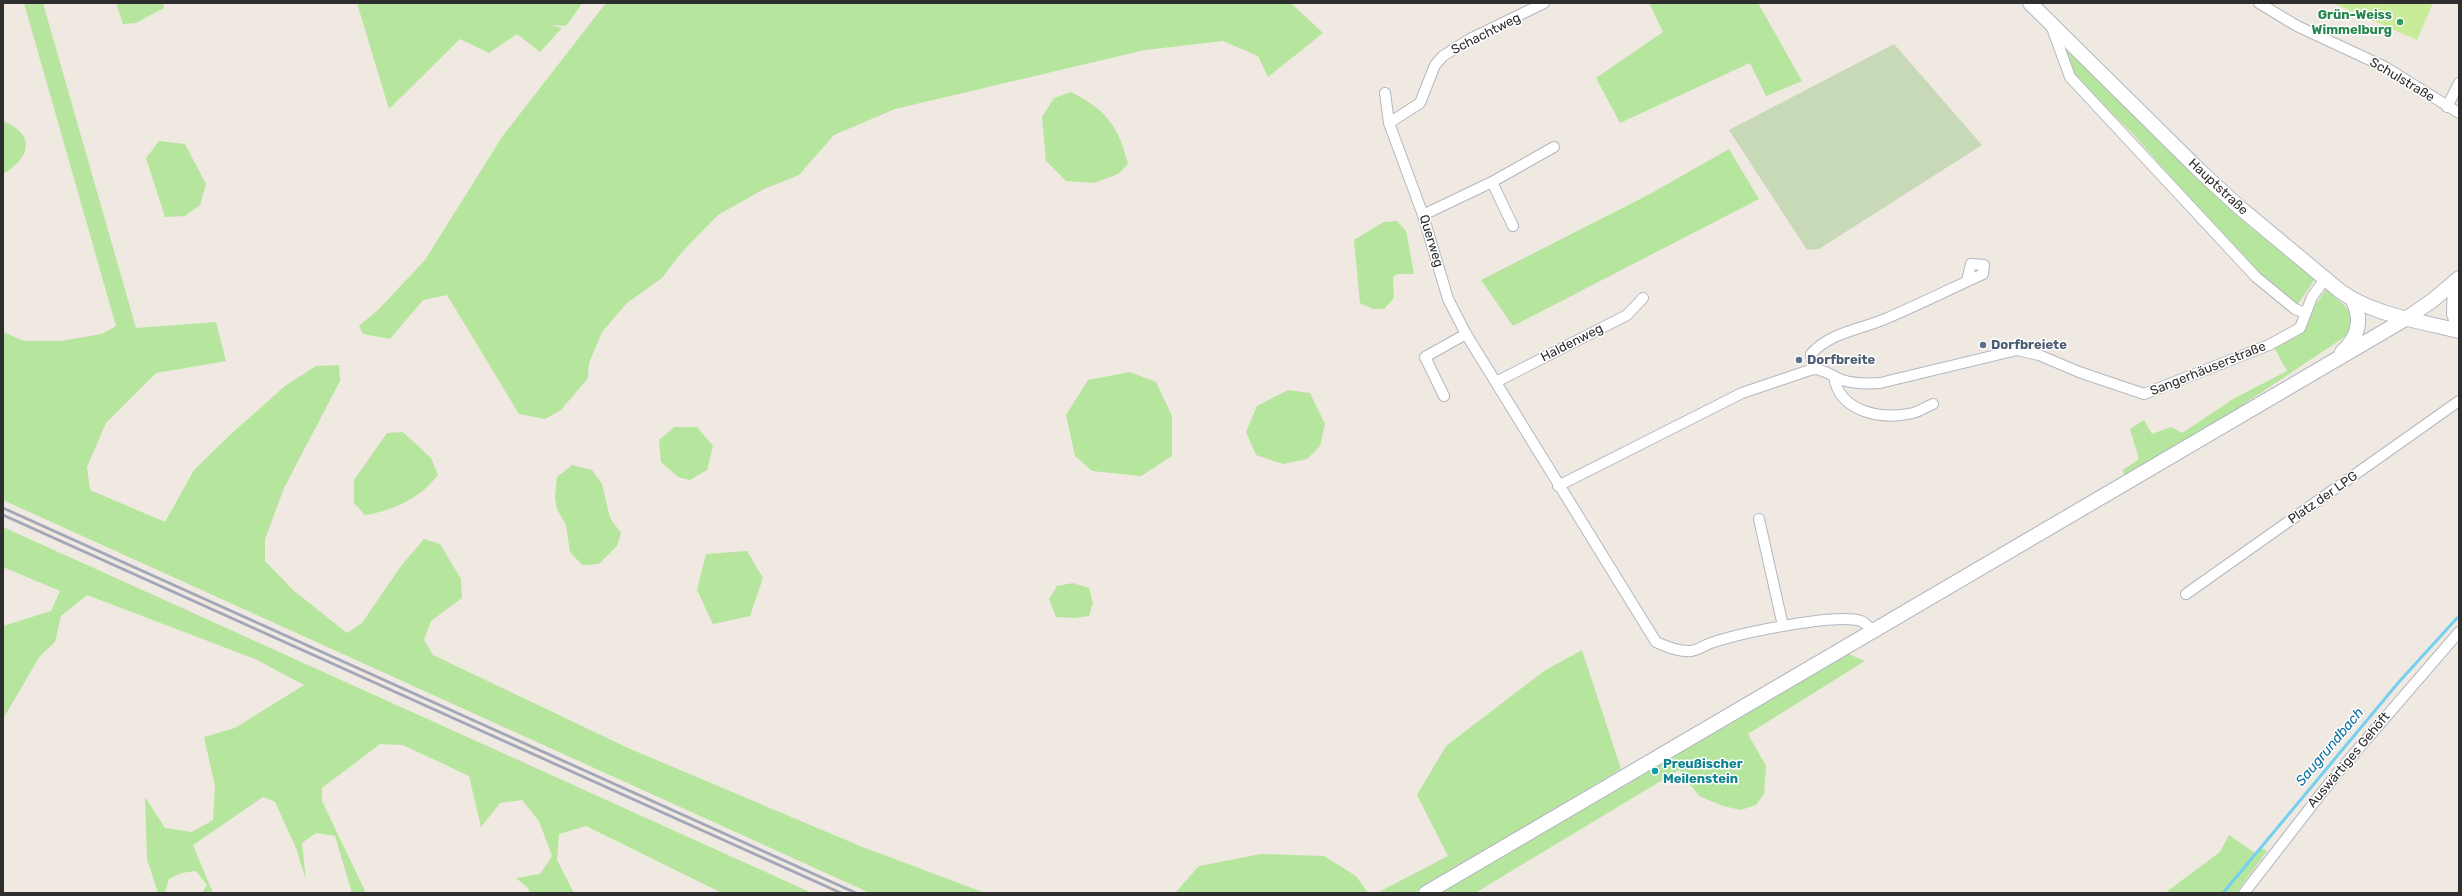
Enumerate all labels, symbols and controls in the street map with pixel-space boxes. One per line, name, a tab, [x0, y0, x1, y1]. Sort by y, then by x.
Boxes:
place label: Grün-Weiss Wimmelburg	[2312, 7, 2392, 38]
street label: Schachtweg	[1449, 10, 1523, 58]
marker: Grün-Weiss Wimmelburg	[2395, 17, 2405, 27]
street label: Schulstraße	[2367, 55, 2437, 105]
street label: Hauptstraße	[2185, 155, 2251, 219]
street label: Querweg	[1416, 213, 1446, 269]
street label: Haldenweg	[1538, 321, 1606, 365]
place label: Dorfbreiete	[1991, 337, 2067, 353]
street label: Sangerhäuserstraße	[2148, 339, 2268, 399]
marker: Dorfbreiete	[1978, 340, 1988, 350]
place label: Dorfbreite	[1807, 352, 1875, 368]
marker: Dorfbreite	[1794, 355, 1804, 365]
street label: Platz der LPG	[2285, 468, 2361, 528]
water label: Saugrundbach	[2292, 704, 2368, 790]
street label: Auswärtiges Gehöft	[2305, 709, 2393, 811]
place label: Preußischer Meilenstein	[1663, 756, 1743, 787]
marker: Preußischer Meilenstein	[1650, 766, 1660, 776]

